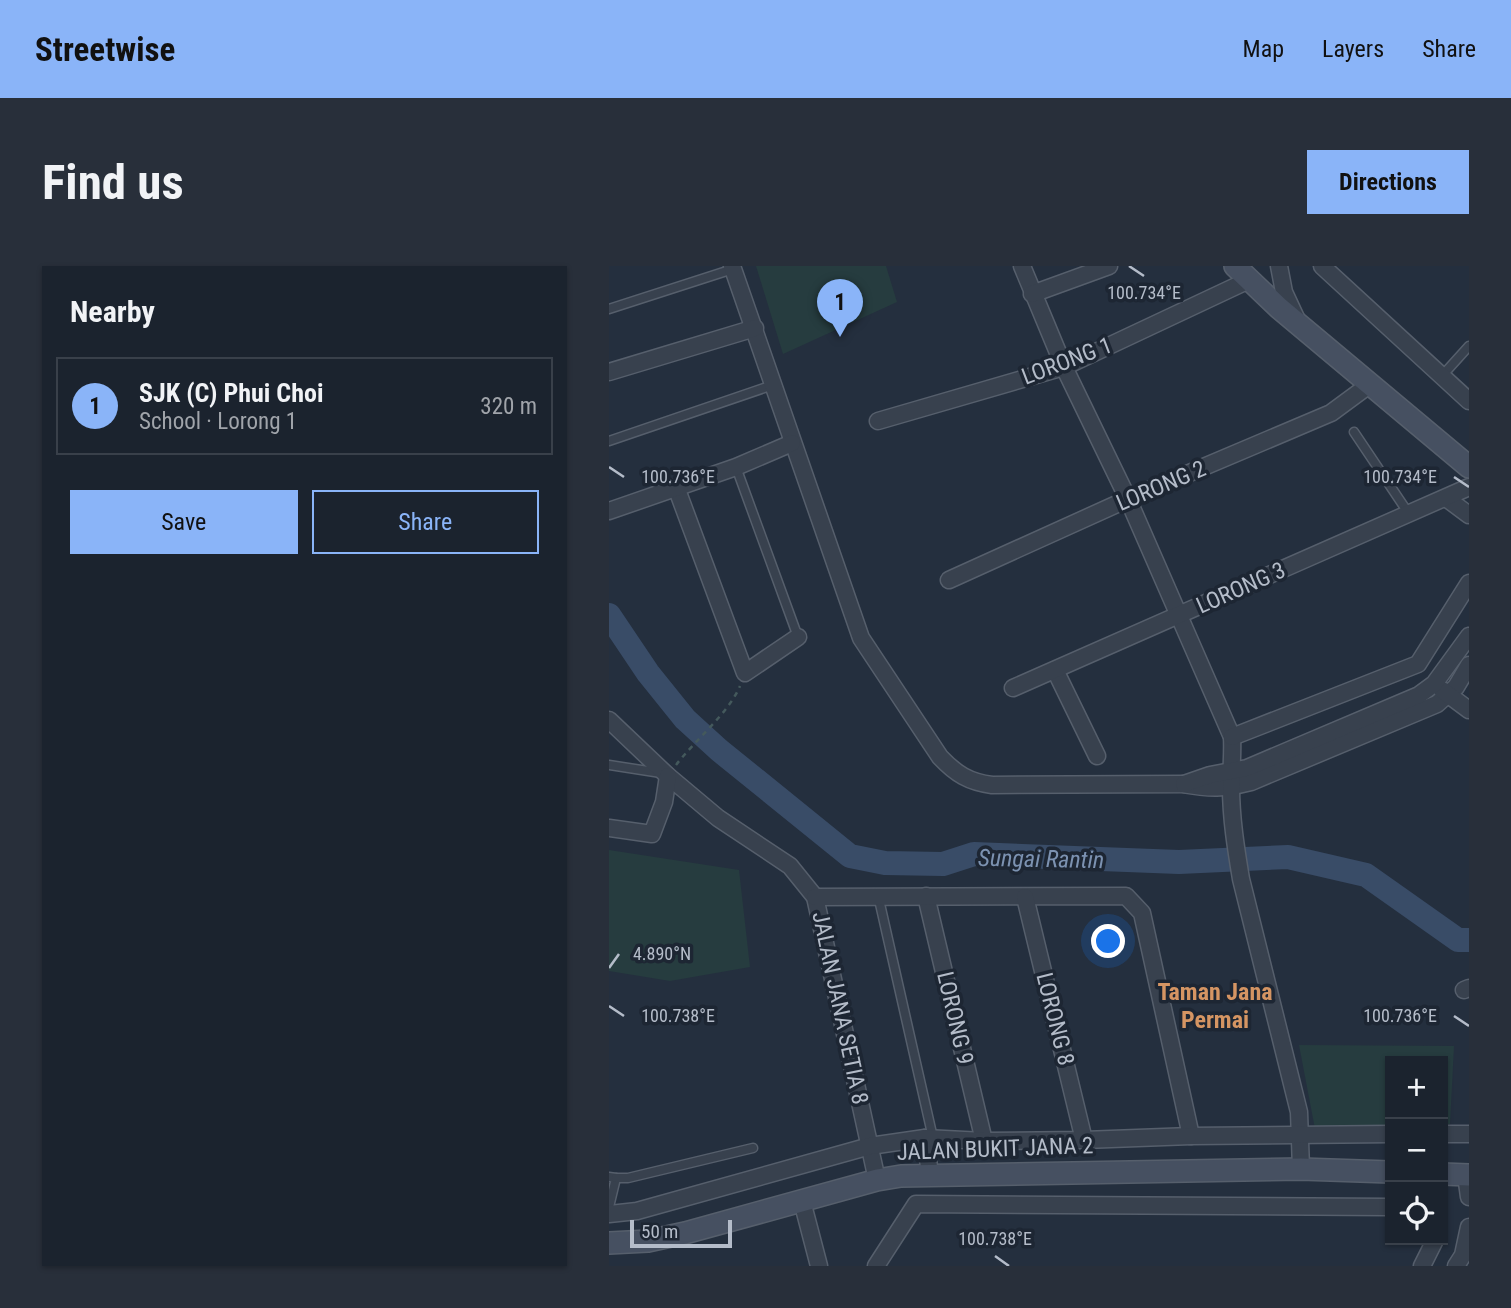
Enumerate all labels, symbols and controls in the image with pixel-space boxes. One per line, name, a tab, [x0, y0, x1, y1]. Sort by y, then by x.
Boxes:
text: Streetwise	[35, 30, 175, 69]
text: Map	[1243, 35, 1284, 63]
text: Layers	[1322, 35, 1384, 63]
text: Share	[1422, 35, 1476, 63]
button: Directions	[1307, 150, 1469, 214]
text: Find us	[42, 154, 184, 211]
pin: 1	[817, 279, 863, 337]
text: 100.734°E	[1107, 282, 1181, 303]
text: Nearby	[70, 294, 155, 329]
street label: LORONG 1	[1018, 331, 1116, 391]
text: SJK (C) Phui Choi	[139, 378, 323, 408]
text: 1	[89, 393, 101, 420]
text: 320 m	[480, 393, 537, 420]
text: School · Lorong 1	[139, 408, 297, 435]
street label: LORONG 2	[1112, 455, 1210, 517]
text: 100.736°E	[641, 466, 715, 487]
text: 100.734°E	[1363, 466, 1437, 487]
button: Save	[70, 490, 298, 554]
button: Share	[312, 490, 539, 554]
street label: LORONG 3	[1192, 556, 1290, 620]
water label: Sungai Rantin	[978, 844, 1104, 874]
street label: JALAN JANA SETIA 8	[806, 909, 874, 1107]
your location	[1091, 924, 1125, 958]
text: 4.890°N	[633, 943, 691, 964]
street label: LORONG 9	[931, 969, 979, 1067]
street label: LORONG 8	[1030, 970, 1080, 1068]
district label: Taman Jana Permai	[1157, 978, 1273, 1034]
text: 100.738°E	[641, 1005, 715, 1026]
text: 100.736°E	[1363, 1005, 1437, 1026]
map controls	[1385, 1056, 1448, 1245]
button: +	[1385, 1056, 1448, 1119]
button: −	[1385, 1119, 1448, 1182]
street label: JALAN BUKIT JANA 2	[896, 1132, 1094, 1166]
button: locate	[1385, 1182, 1448, 1245]
scale bar	[630, 1217, 731, 1249]
text: 50 m	[641, 1220, 678, 1243]
text: 100.738°E	[958, 1228, 1032, 1249]

